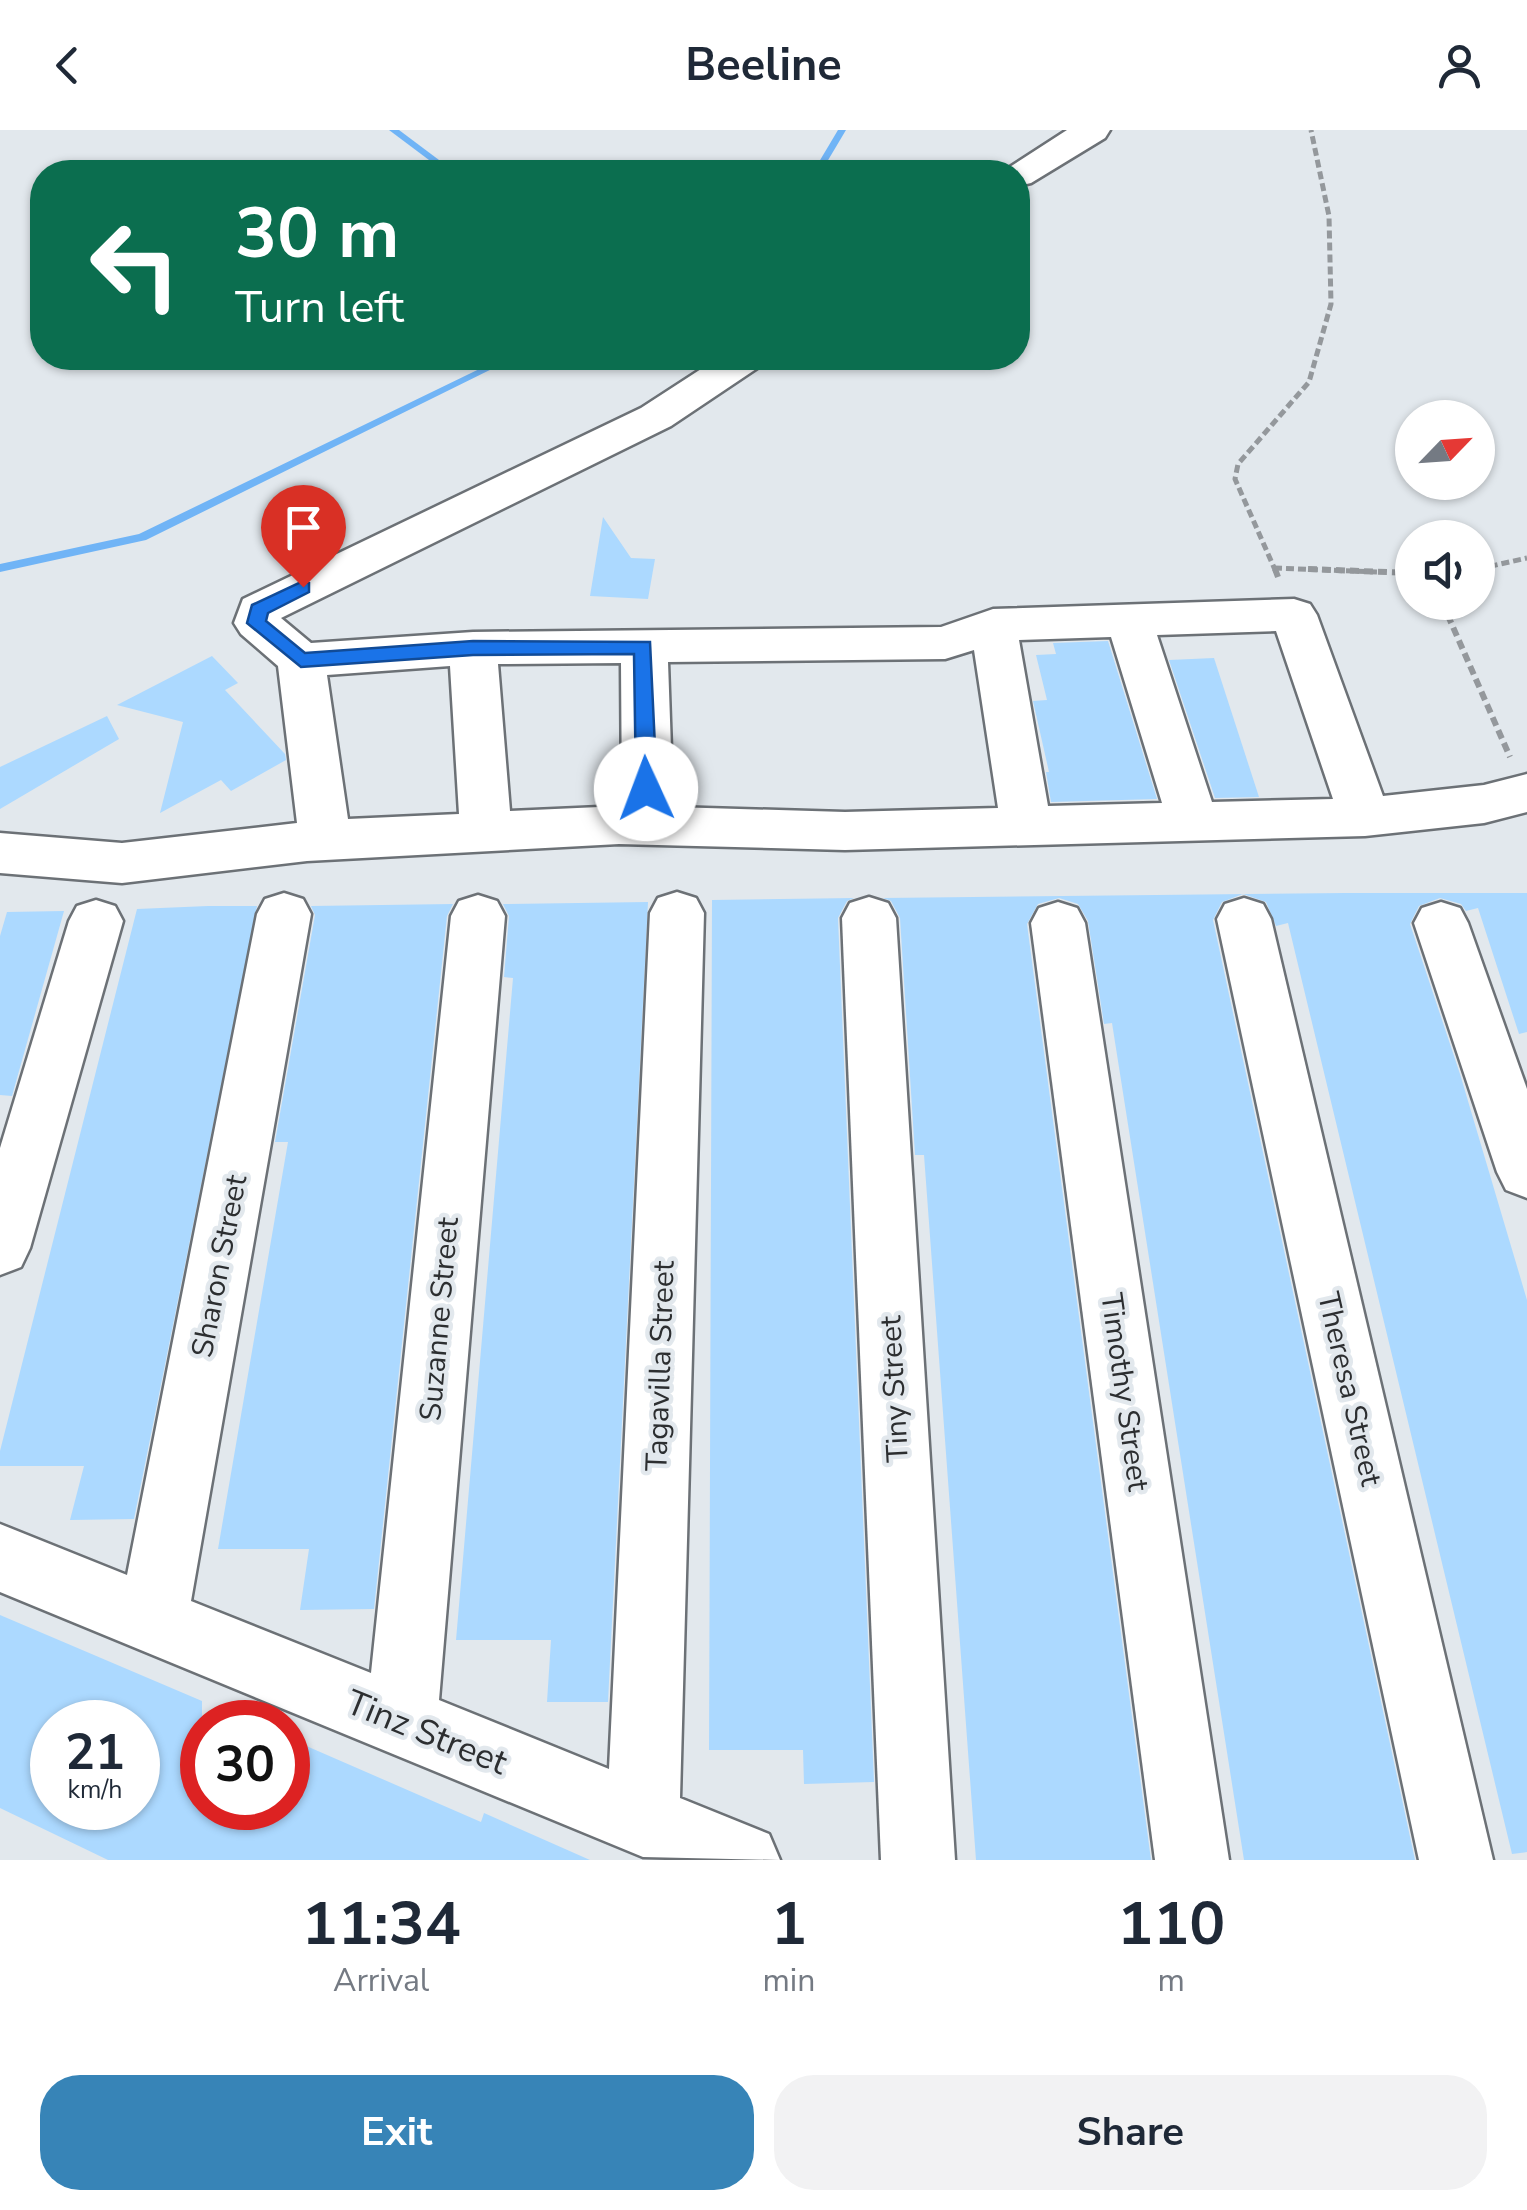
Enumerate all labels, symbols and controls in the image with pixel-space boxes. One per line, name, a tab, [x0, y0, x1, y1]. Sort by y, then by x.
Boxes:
text: Beeline	[685, 35, 842, 96]
icon: back	[40, 38, 95, 93]
icon: person	[1432, 38, 1487, 93]
text: 30 m	[235, 186, 399, 282]
icon: left	[70, 200, 200, 330]
text: Turn left	[235, 277, 404, 338]
north arrow	[1395, 400, 1495, 500]
map controls	[1395, 400, 1495, 620]
pin	[261, 485, 346, 588]
icon: arrive	[276, 500, 331, 555]
button: sound	[1395, 520, 1495, 620]
position arrow	[594, 737, 698, 841]
street label: Sharon Street	[182, 1171, 257, 1361]
street label: Suzanne Street	[410, 1215, 469, 1423]
street label: Tagavilla Street	[636, 1260, 685, 1472]
street label: Theresa Street	[1307, 1288, 1392, 1490]
street label: Timothy Street	[1090, 1290, 1159, 1494]
street label: Tiny Street	[870, 1314, 919, 1463]
street label: Tinz Street	[339, 1679, 515, 1786]
speed limit sign: 30	[180, 1700, 310, 1830]
text: 21	[65, 1718, 125, 1787]
text: km/h	[67, 1773, 123, 1807]
text: 11:34	[302, 1883, 461, 1965]
text: 1	[771, 1883, 807, 1965]
text: 110	[1117, 1883, 1225, 1965]
text: Arrival	[333, 1959, 429, 2002]
text: min	[762, 1959, 815, 2002]
text: m	[1157, 1959, 1185, 2002]
button: Exit	[40, 2075, 754, 2190]
button: Share	[774, 2075, 1487, 2190]

